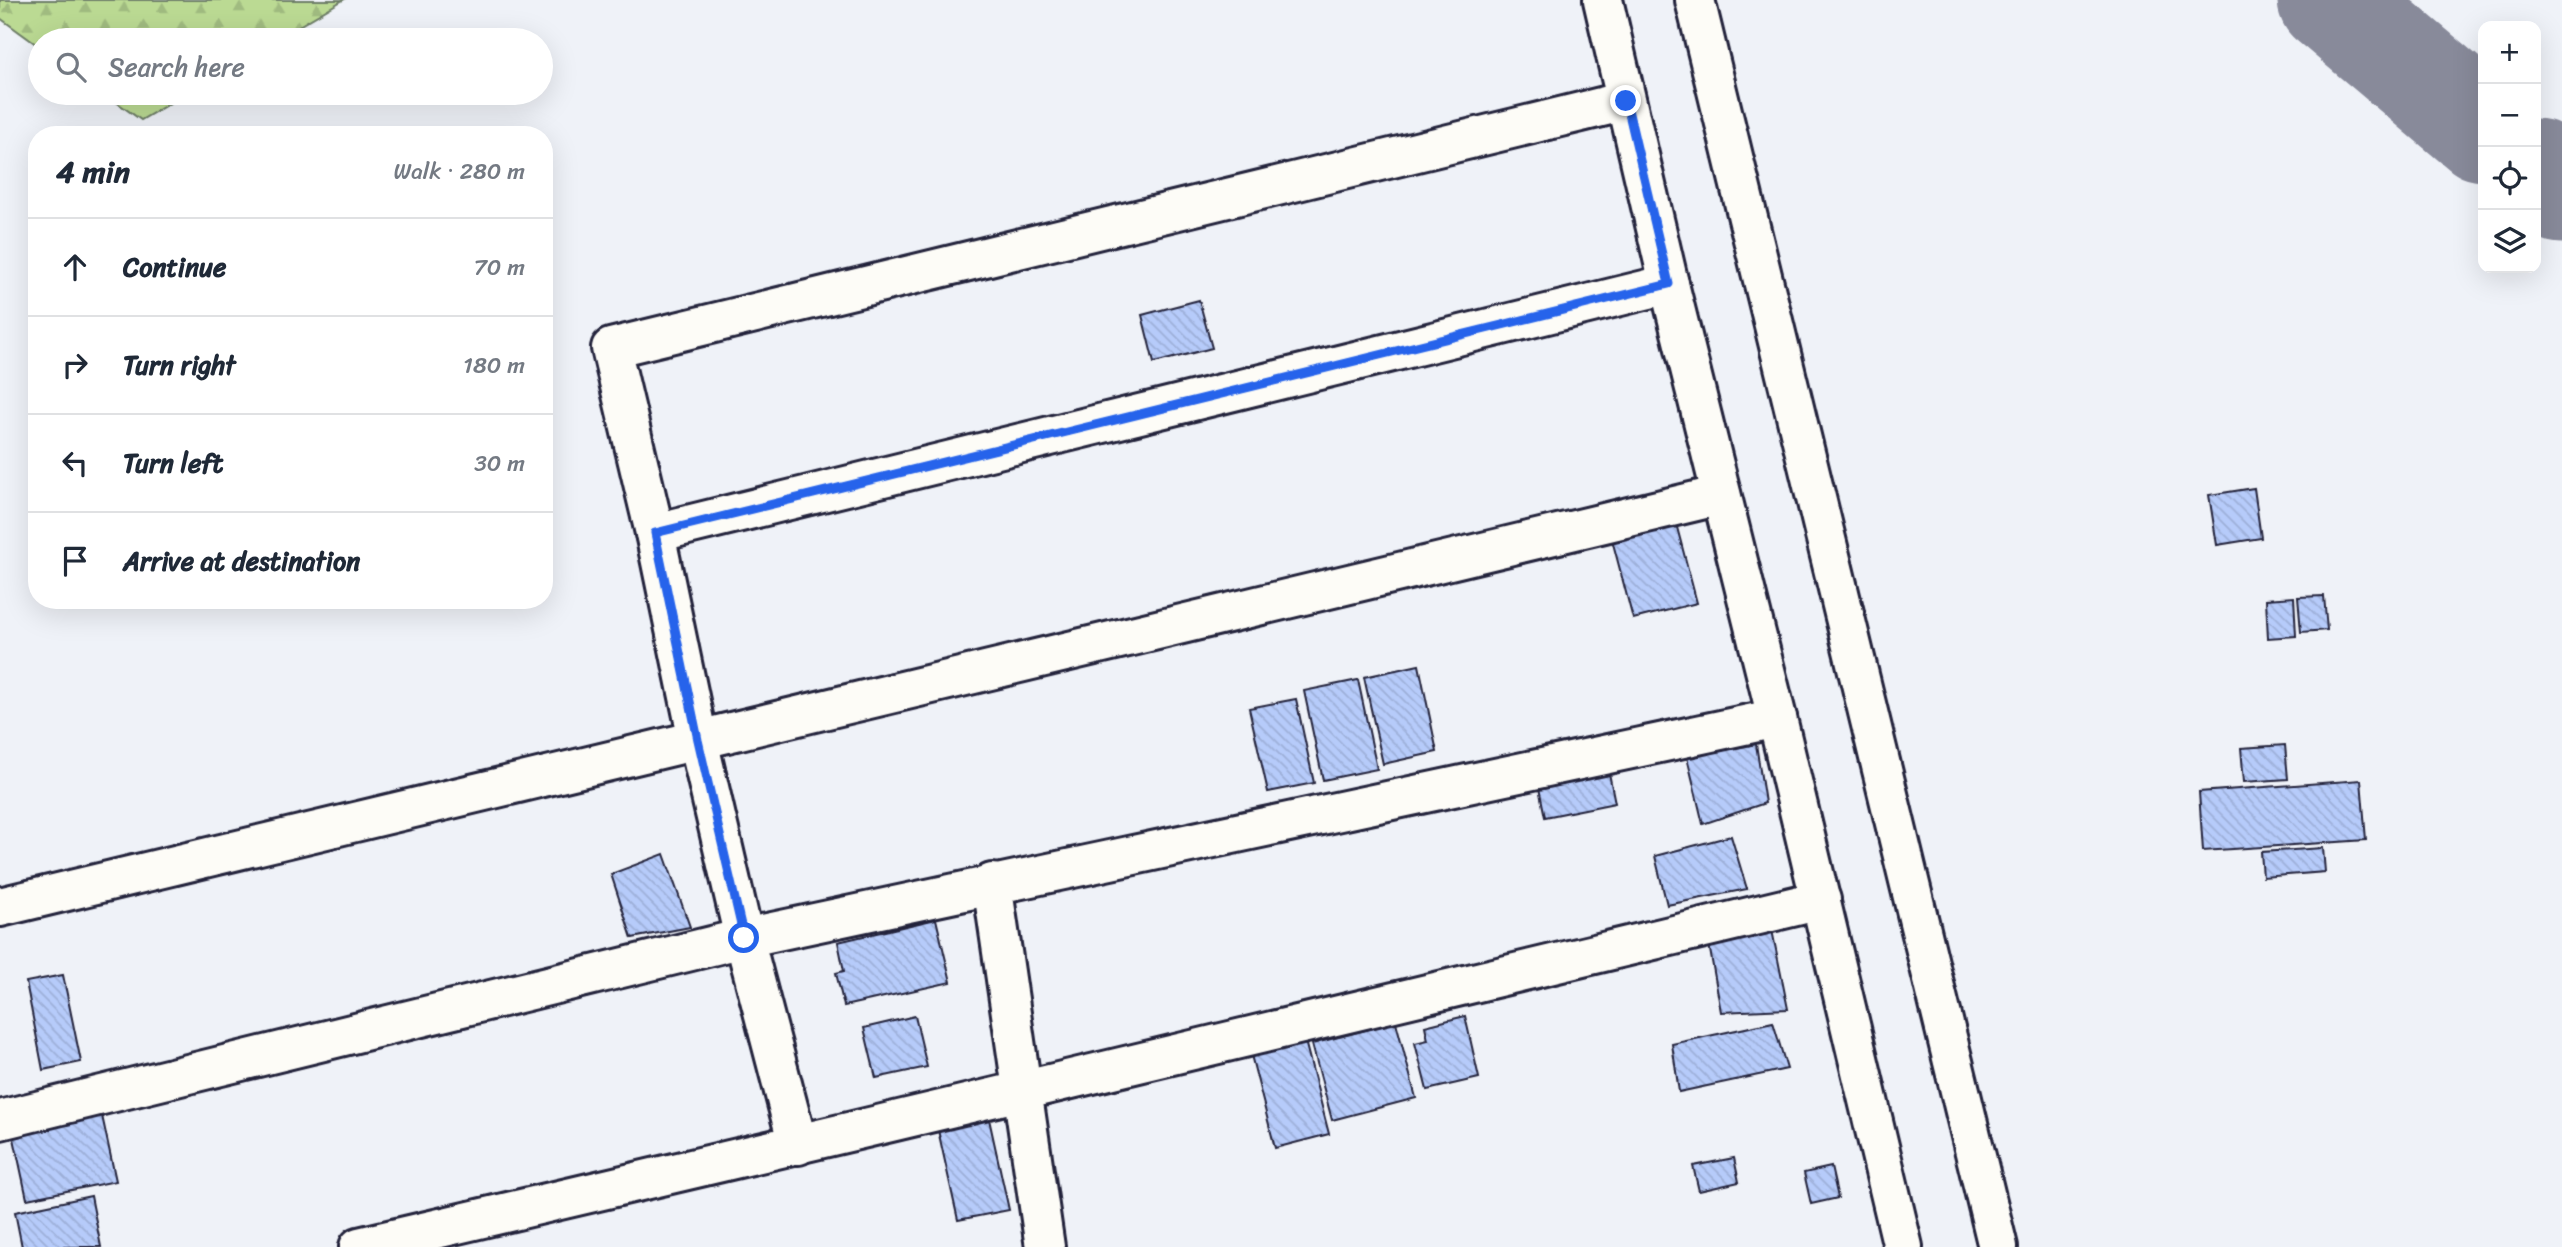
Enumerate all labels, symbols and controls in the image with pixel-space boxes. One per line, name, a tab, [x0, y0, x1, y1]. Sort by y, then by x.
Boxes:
map controls	[2478, 21, 2541, 273]
button: +	[2478, 21, 2541, 84]
search box	[28, 28, 553, 105]
text: Search here	[108, 44, 245, 90]
icon: search	[52, 48, 90, 86]
button: −	[2478, 84, 2541, 147]
route end	[1610, 85, 1641, 116]
text: 4 min	[56, 145, 130, 199]
button: locate	[2478, 147, 2541, 210]
text: Walk · 280 m	[394, 151, 525, 192]
button: layers	[2478, 210, 2541, 273]
text: Continue	[123, 244, 226, 290]
text: 70 m	[474, 247, 525, 288]
icon: ahead	[56, 248, 94, 286]
text: Turn right	[123, 342, 236, 388]
text: 180 m	[463, 345, 525, 386]
icon: right	[56, 346, 94, 384]
text: Turn left	[123, 440, 223, 486]
text: 30 m	[474, 443, 525, 484]
icon: left	[56, 444, 94, 482]
text: Arrive at destination	[123, 538, 360, 584]
icon: arrive	[56, 542, 94, 580]
route start	[728, 922, 759, 953]

